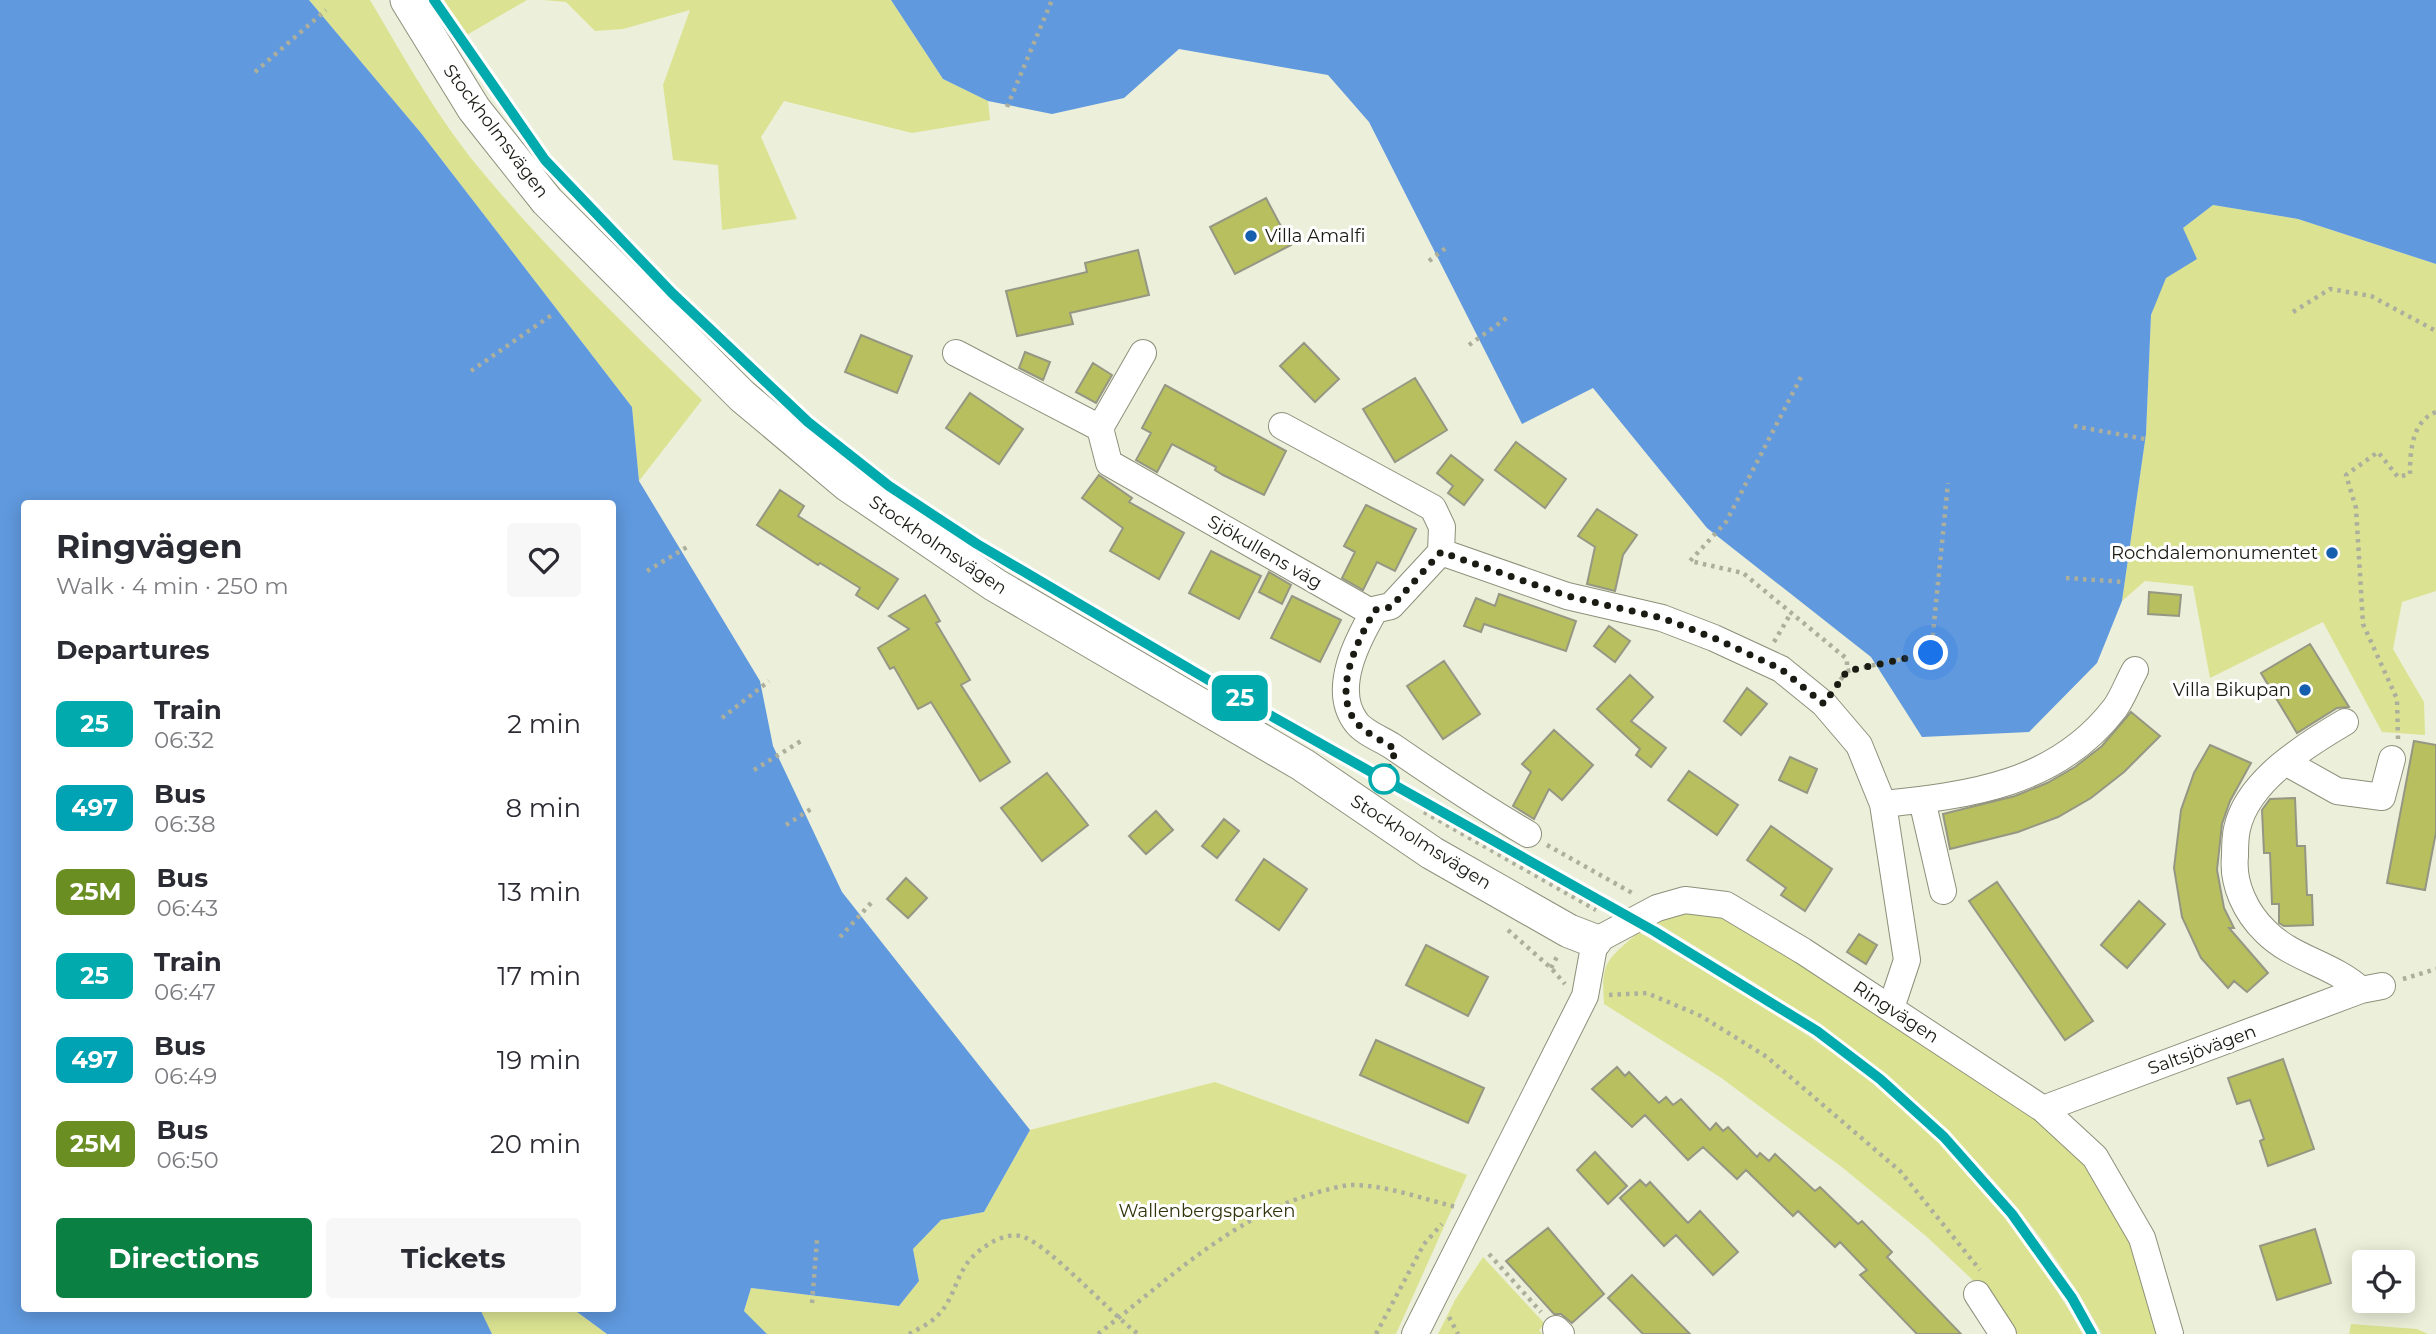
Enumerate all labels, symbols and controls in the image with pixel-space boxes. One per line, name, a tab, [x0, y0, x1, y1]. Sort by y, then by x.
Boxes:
street label: Stockholmsvägen	[439, 60, 553, 202]
place label: Villa Amalfi	[1265, 225, 1365, 247]
marker: Villa Amalfi	[1243, 228, 1259, 244]
street label: Stockholmsvägen	[865, 491, 1011, 599]
street label: Sjökullens väg	[1204, 510, 1326, 594]
button: heart	[507, 523, 581, 597]
text: Ringvägen	[56, 526, 242, 566]
place label: Rochdalemonumentet	[2111, 542, 2318, 564]
marker: Rochdalemonumentet	[2324, 545, 2340, 561]
text: Walk · 4 min · 250 m	[56, 572, 289, 600]
text: Departures	[56, 634, 210, 666]
your location	[1913, 635, 1948, 670]
line badge: 25	[1208, 675, 1272, 721]
place label: Villa Bikupan	[2173, 679, 2291, 701]
marker: Villa Bikupan	[2297, 682, 2313, 698]
text: 25	[1226, 683, 1254, 712]
text: Train	[154, 694, 222, 726]
text: 2 min	[507, 708, 581, 740]
text: 25	[80, 709, 109, 738]
text: 06:32	[154, 726, 214, 754]
unlabelled marker	[1369, 764, 1399, 794]
text: Bus	[154, 778, 206, 810]
street label: Stockholmsvägen	[1347, 790, 1495, 894]
text: 8 min	[505, 792, 581, 824]
text: 497	[71, 793, 118, 822]
text: 06:38	[154, 810, 216, 838]
text: Bus	[156, 862, 208, 894]
text: 13 min	[498, 876, 581, 908]
text: 25M	[70, 877, 121, 906]
text: 06:43	[156, 894, 218, 922]
text: Train	[154, 946, 222, 978]
text: 17 min	[497, 960, 581, 992]
text: 25	[80, 961, 109, 990]
street label: Ringvägen	[1849, 976, 1943, 1048]
text: 06:47	[154, 978, 216, 1006]
street label: Saltsjövägen	[2145, 1020, 2259, 1080]
text: Bus	[154, 1030, 206, 1062]
text: 19 min	[497, 1044, 581, 1076]
text: 497	[71, 1045, 118, 1074]
text: 06:49	[154, 1062, 217, 1090]
text: Bus	[156, 1114, 208, 1146]
text: 20 min	[490, 1128, 581, 1160]
text: 25M	[70, 1129, 121, 1158]
text: 06:50	[156, 1146, 219, 1174]
park label: Wallenbergsparken	[1119, 1200, 1295, 1222]
button: Directions	[56, 1218, 312, 1298]
button: Tickets	[326, 1218, 581, 1298]
map controls	[2352, 1250, 2415, 1313]
button: locate	[2352, 1250, 2415, 1313]

